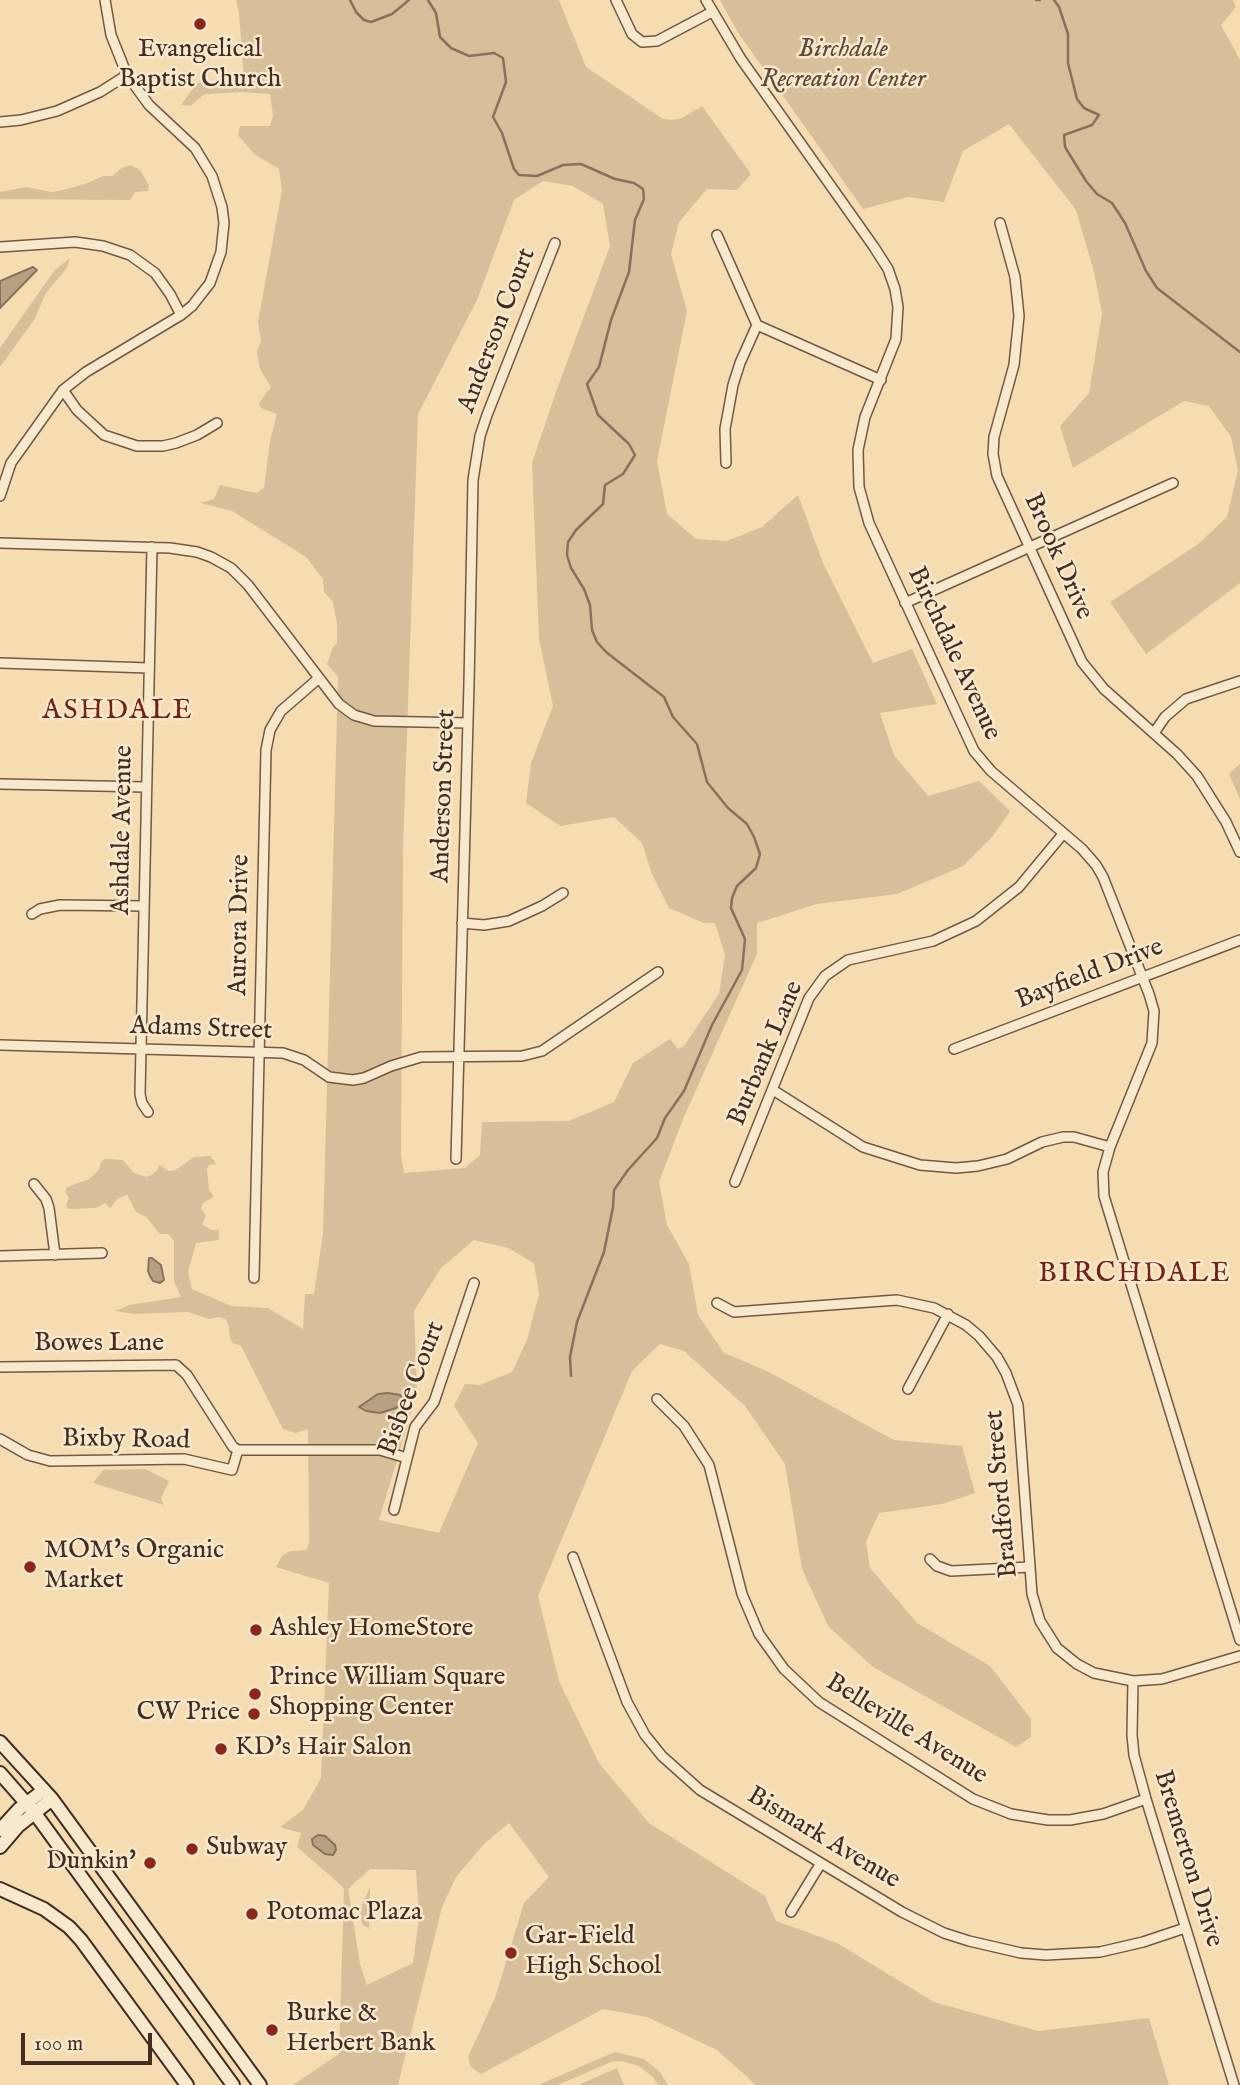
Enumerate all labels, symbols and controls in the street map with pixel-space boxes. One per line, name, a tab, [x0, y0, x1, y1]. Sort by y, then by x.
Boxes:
marker: Evangelical Baptist Church	[192, 16, 208, 32]
place label: Evangelical Baptist Church	[119, 35, 281, 96]
park label: Birchdale Recreation Center	[760, 35, 926, 96]
street label: Anderson Court	[452, 244, 544, 418]
street label: Brook Drive	[1015, 489, 1099, 625]
street label: Birchdale Avenue	[899, 562, 1007, 746]
district label: ASHDALE	[43, 695, 193, 729]
street label: Anderson Street	[426, 709, 464, 883]
street label: Ashdale Avenue	[107, 745, 141, 915]
street label: Aurora Drive	[224, 854, 258, 996]
street label: Bayfield Drive	[1012, 933, 1168, 1017]
street label: Burbank Lane	[722, 977, 812, 1131]
street label: Adams Street	[129, 1012, 273, 1048]
district label: BIRCHDALE	[1039, 1258, 1231, 1292]
street label: Bisbee Court	[373, 1317, 453, 1461]
street label: Bowes Lane	[34, 1329, 164, 1361]
street label: Bradford Street	[980, 1409, 1026, 1579]
street label: Bixby Road	[62, 1424, 190, 1458]
place label: MOM's Organic Market	[44, 1536, 224, 1598]
marker: MOM's Organic Market	[22, 1559, 38, 1575]
place label: Ashley HomeStore	[270, 1614, 473, 1646]
marker: Ashley HomeStore	[248, 1622, 264, 1638]
place label: Prince William Square Shopping Center	[269, 1663, 505, 1724]
street label: Belleville Avenue	[819, 1668, 993, 1792]
marker: Prince William Square Shopping Center	[247, 1686, 263, 1702]
place label: CW Price	[136, 1698, 240, 1730]
marker: CW Price	[246, 1706, 262, 1722]
place label: KD's Hair Salon	[235, 1733, 412, 1765]
marker: KD's Hair Salon	[213, 1741, 229, 1757]
street label: Bremerton Drive	[1145, 1767, 1229, 1951]
street label: Bismark Avenue	[741, 1781, 905, 1897]
place label: Subway	[206, 1833, 287, 1865]
marker: Subway	[184, 1841, 200, 1857]
place label: Dunkin'	[46, 1847, 136, 1879]
marker: Dunkin'	[142, 1855, 158, 1871]
place label: Potomac Plaza	[266, 1898, 422, 1930]
marker: Potomac Plaza	[244, 1906, 260, 1922]
place label: Gar-Field High School	[525, 1922, 661, 1983]
marker: Gar-Field High School	[503, 1945, 519, 1961]
place label: Burke & Herbert Bank	[286, 1999, 436, 2060]
scale bar	[24, 2018, 156, 2062]
marker: Burke & Herbert Bank	[264, 2022, 280, 2038]
text: 100 m	[34, 2031, 83, 2058]

